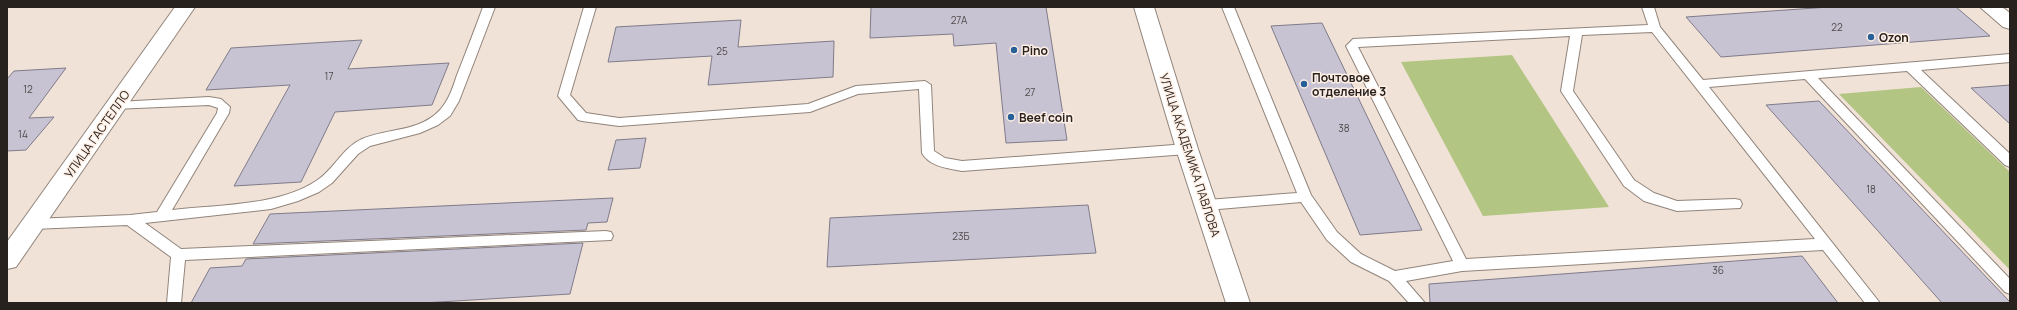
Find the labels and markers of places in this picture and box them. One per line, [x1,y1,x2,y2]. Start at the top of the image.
place label: Ozon [1879,29,1909,46]
marker: Ozon [1866,32,1876,42]
place label: Pino [1022,42,1048,59]
marker: Pino [1009,45,1019,55]
place label: Почтовое отделение 3 [1312,69,1386,100]
marker: Почтовое отделение 3 [1299,79,1309,89]
place label: Beef coin [1019,109,1073,126]
marker: Beef coin [1006,112,1016,122]

